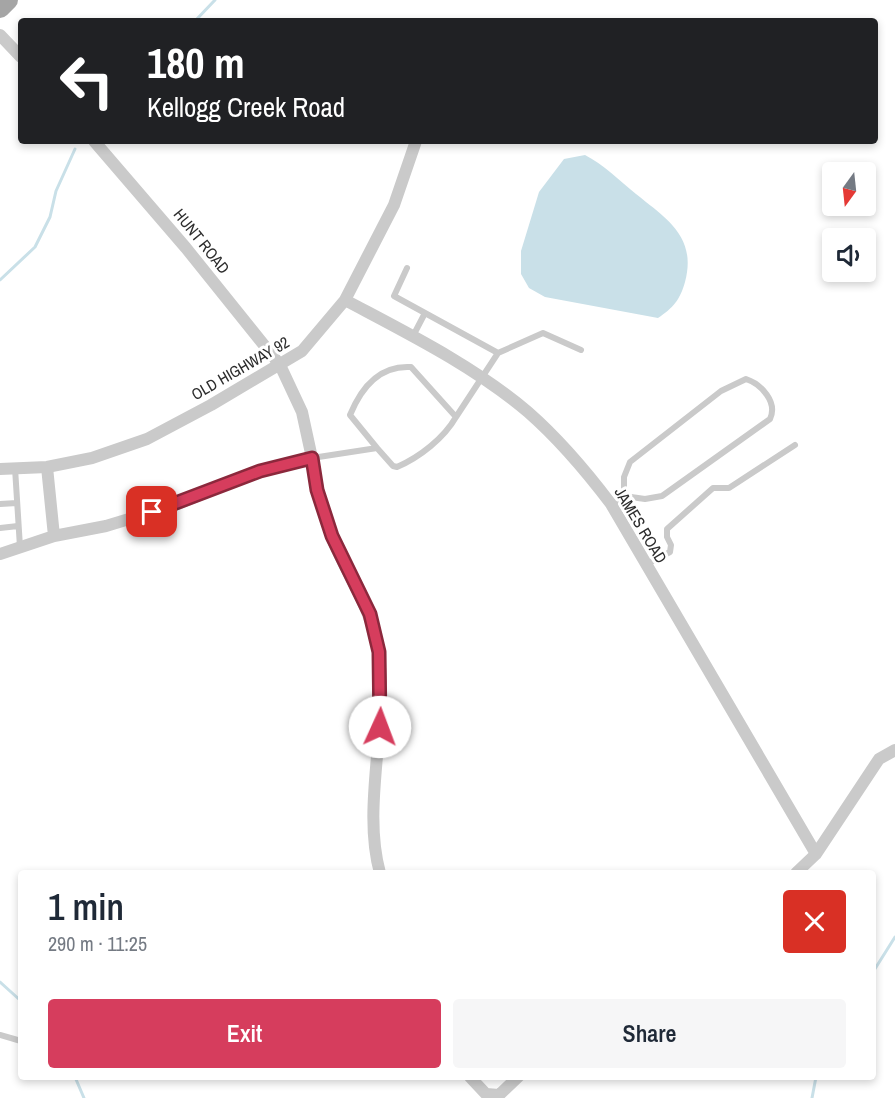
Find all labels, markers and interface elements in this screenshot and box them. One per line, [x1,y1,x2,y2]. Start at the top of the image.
text: 180 m [147,35,245,91]
icon: left [48,42,126,120]
text: Kellogg Creek Road [147,89,345,125]
north arrow [822,162,876,216]
map controls [822,162,876,282]
street label: HUNT ROAD [169,204,235,278]
button: sound [822,228,876,282]
street label: OLD HIGHWAY 92 [187,331,293,405]
street label: JAMES ROAD [610,483,672,567]
pin [126,486,177,537]
icon: arrive [135,495,168,528]
position arrow [348,695,412,759]
text: 1 min [48,883,124,931]
button: close [783,890,846,953]
text: 290 m · 11:25 [48,930,147,957]
button: Exit [48,999,441,1068]
button: Share [453,999,846,1068]

